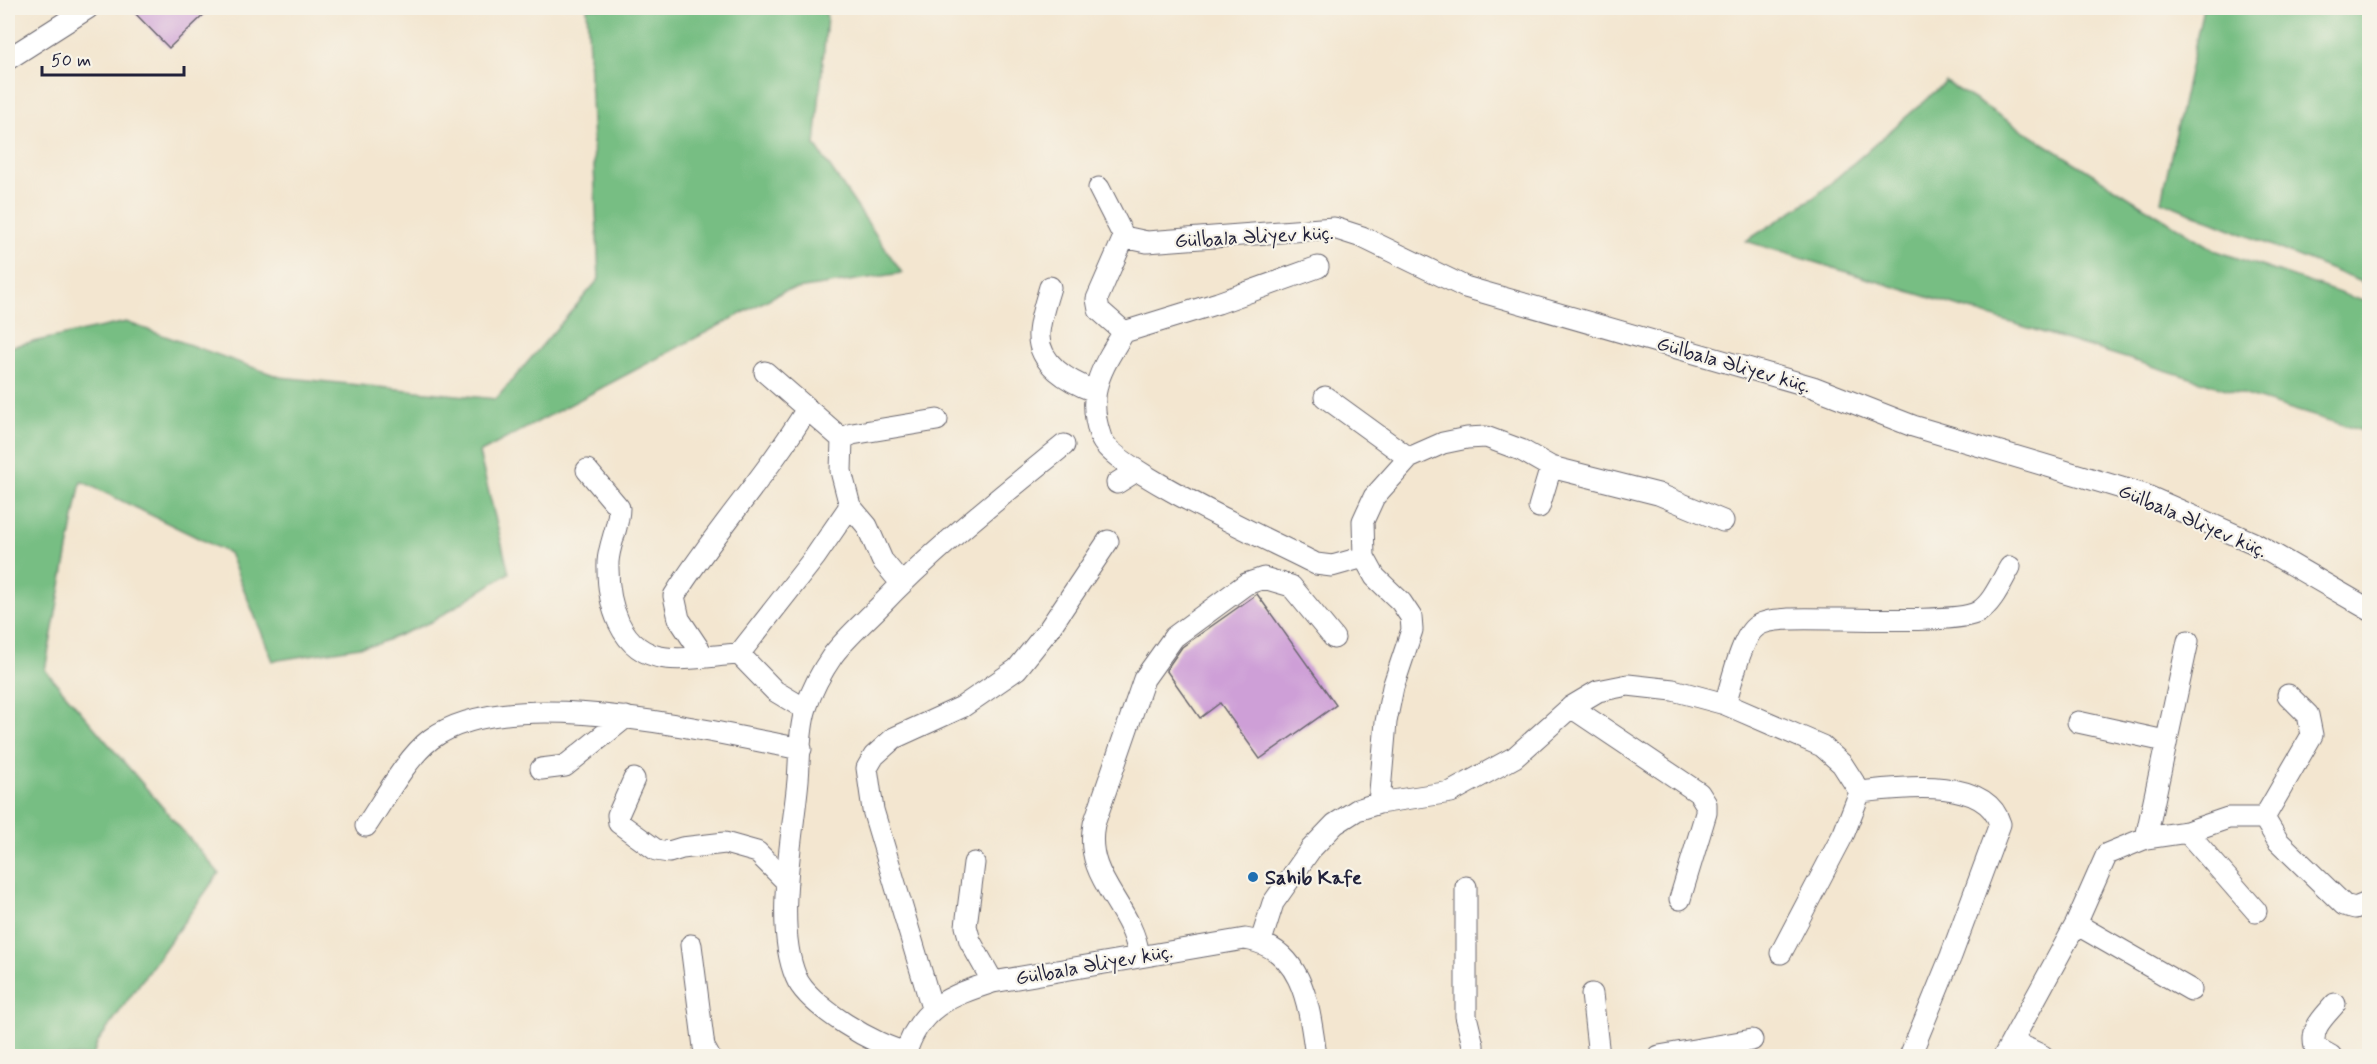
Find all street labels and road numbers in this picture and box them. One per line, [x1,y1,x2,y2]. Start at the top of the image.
street label: Gülbala Əliyev küç. [1174,220,1334,255]
street label: Gülbala Əliyev küç. [1653,331,1814,400]
street label: Gülbala Əliyev küç. [2114,478,2271,565]
street label: Gülbala Əliyev küç. [1014,938,1175,993]

